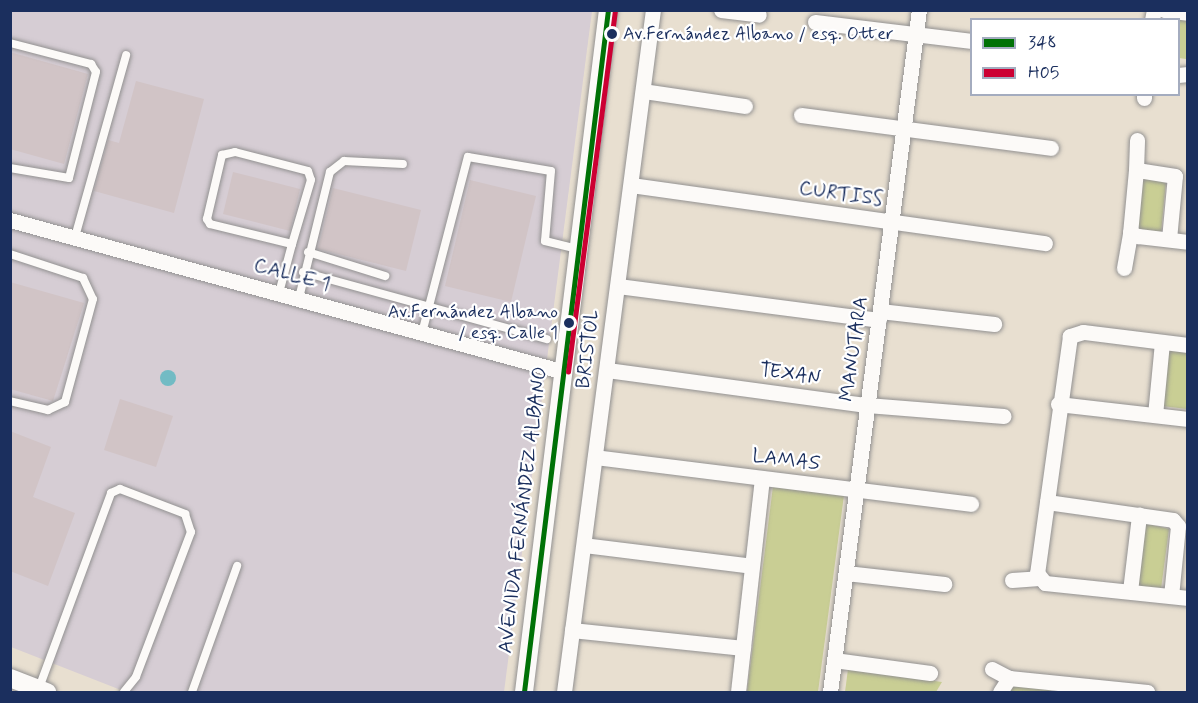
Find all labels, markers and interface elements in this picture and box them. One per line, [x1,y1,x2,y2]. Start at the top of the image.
legend [970,18,1180,96]
place label: Av.Fernández Albano / esq. Otter [623,23,891,45]
marker: Av.Fernández Albano / esq. Otter [606,28,618,40]
text: 348 [1028,31,1057,55]
text: H05 [1028,61,1059,85]
street label: CURTISS [797,176,885,212]
street label: CALLE 1 [251,253,333,297]
street label: MANUTARA [835,295,873,403]
place label: Av.Fernández Albano / esq. Calle 1 [390,302,558,344]
street label: BRISTOL [571,308,605,390]
marker: Av.Fernández Albano / esq. Calle 1 [563,317,575,329]
street label: TEXAN [758,358,822,390]
street label: AVENIDA FERNÁNDEZ ALBANO [494,367,552,653]
street label: LAMAS [751,444,821,476]

